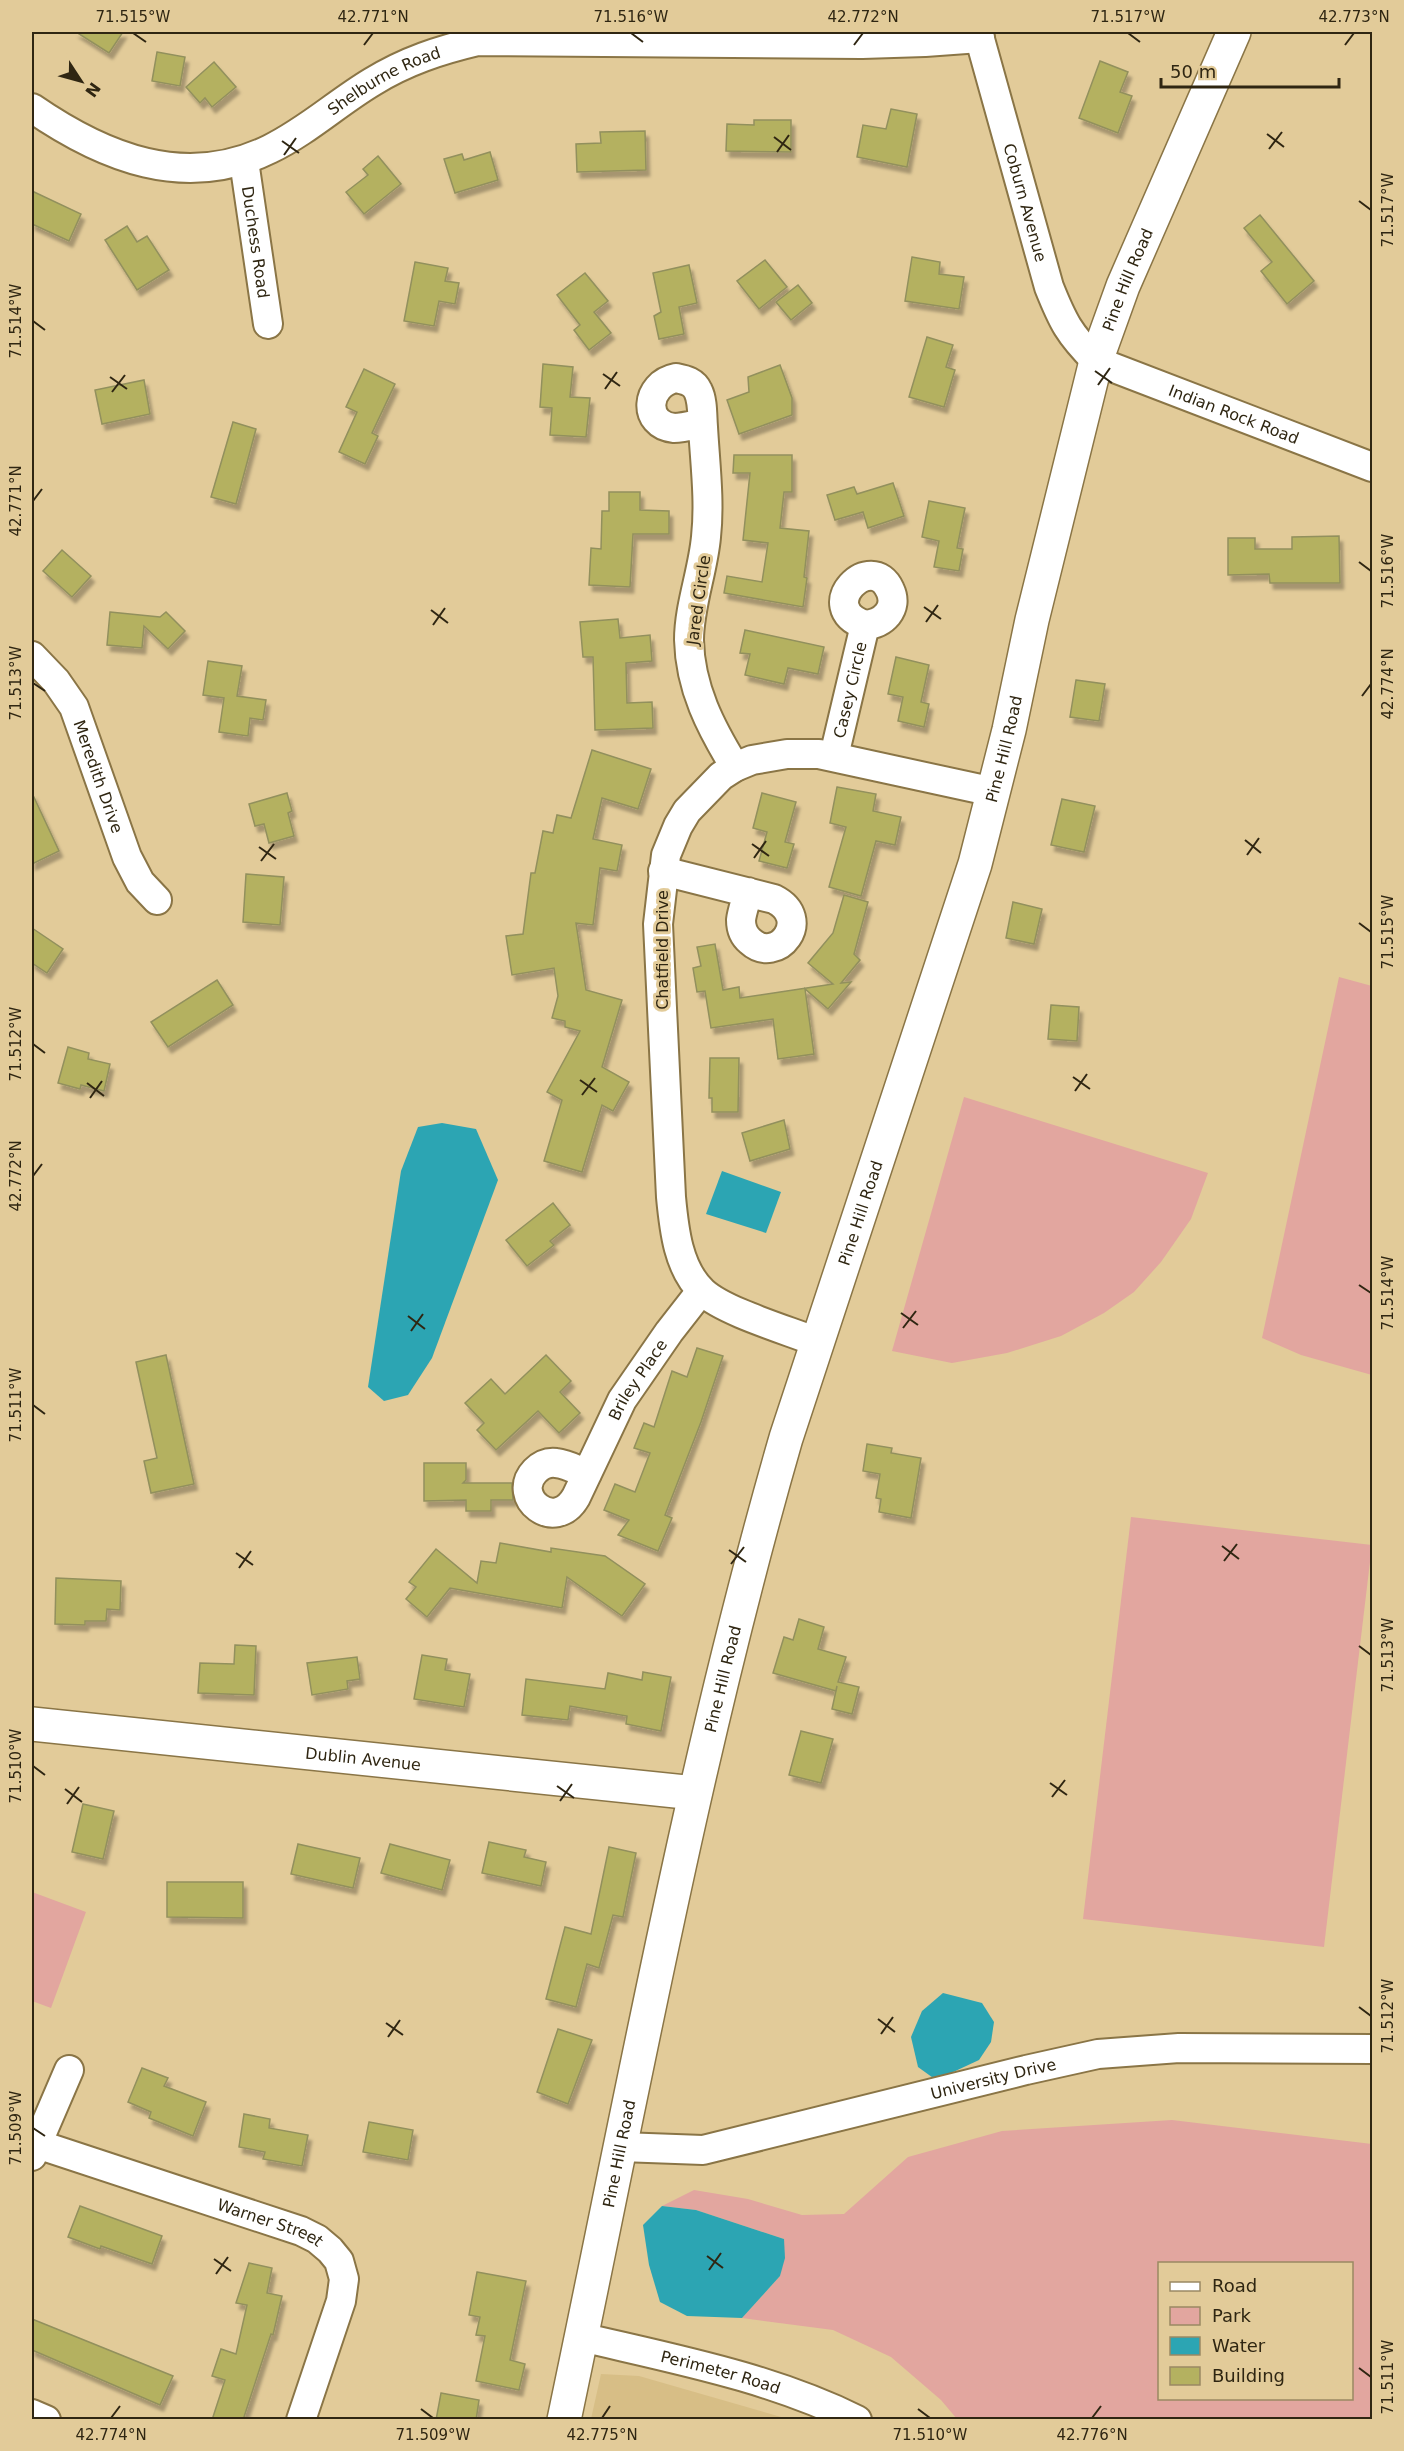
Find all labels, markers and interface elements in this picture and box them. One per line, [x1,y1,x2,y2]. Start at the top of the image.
text: 71.515°W [96,8,171,26]
text: 42.771°N [337,8,409,26]
text: 71.516°W [594,8,669,26]
text: 42.772°N [827,8,899,26]
text: 71.517°W [1091,8,1166,26]
text: 42.773°N [1318,8,1390,26]
street label: Shelburne Road [324,43,443,119]
north arrow [51,51,111,111]
scale bar [1161,51,1340,89]
text: 50 m [1170,61,1216,82]
text: N [81,79,104,101]
street label: Coburn Avenue [999,141,1051,264]
text: 71.517°W [1379,172,1397,247]
street label: Duchess Road [238,185,273,300]
street label: Pine Hill Road [1099,225,1157,334]
text: 71.514°W [7,283,25,358]
street label: Indian Rock Road [1166,381,1302,448]
text: 42.771°N [7,465,25,537]
text: 71.516°W [1379,533,1397,608]
street label: Jared Circle [683,554,714,647]
street label: Casey Circle [830,640,871,740]
text: 71.513°W [7,645,25,720]
text: 42.774°N [1379,648,1397,720]
street label: Pine Hill Road [982,694,1026,805]
street label: Meredith Drive [69,718,127,836]
street label: Chatfield Drive [653,890,672,1010]
text: 71.515°W [1379,894,1397,969]
text: 71.512°W [7,1006,25,1081]
text: 42.772°N [7,1140,25,1212]
street label: Pine Hill Road [834,1158,887,1268]
text: 71.514°W [1379,1255,1397,1330]
street label: Briley Place [605,1336,671,1424]
text: 71.511°W [7,1367,25,1442]
text: 71.513°W [1379,1617,1397,1692]
street label: Pine Hill Road [701,1623,745,1734]
text: 71.510°W [7,1728,25,1803]
street label: Dublin Avenue [304,1744,422,1774]
text: 71.512°W [1379,1978,1397,2053]
street label: University Drive [929,2055,1058,2103]
text: 71.509°W [7,2090,25,2165]
street label: Pine Hill Road [599,2098,640,2209]
street label: Warner Street [215,2195,327,2250]
legend [1158,2262,1353,2400]
text: Road [1212,2275,1257,2296]
text: Park [1212,2305,1251,2326]
text: Water [1212,2335,1266,2356]
text: 71.511°W [1379,2339,1397,2414]
street label: Perimeter Road [659,2347,783,2398]
text: Building [1212,2365,1285,2386]
text: 42.774°N [75,2426,147,2444]
text: 71.509°W [396,2426,471,2444]
text: 42.775°N [566,2426,638,2444]
text: 71.510°W [893,2426,968,2444]
text: 42.776°N [1056,2426,1128,2444]

